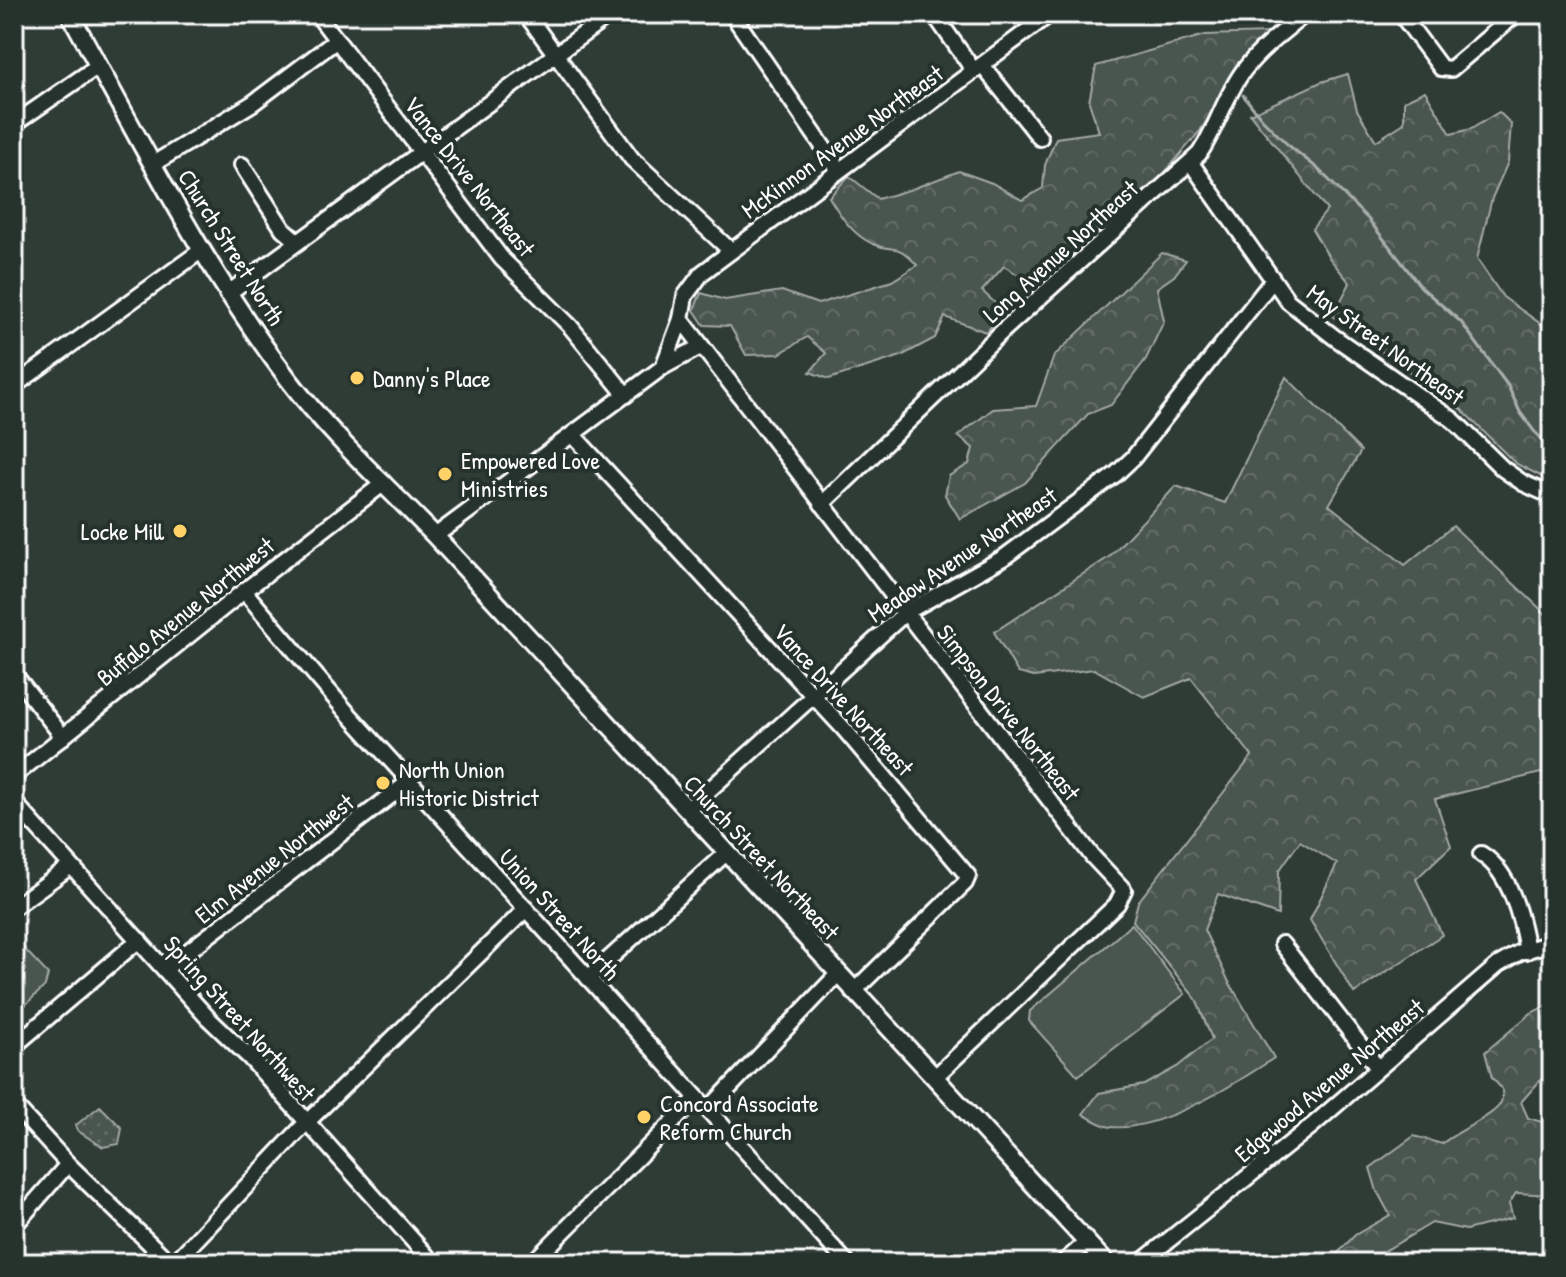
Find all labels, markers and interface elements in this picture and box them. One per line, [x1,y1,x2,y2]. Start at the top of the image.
street label: McKinnon Avenue Northeast [735,56,950,225]
street label: Vance Drive Northeast [397,89,543,263]
street label: Church Street North [171,163,293,331]
street label: Long Avenue Northeast [976,172,1145,329]
street label: May Street Northeast [1301,276,1472,412]
place label: Danny's Place [373,362,491,394]
marker: Danny's Place [348,369,366,387]
place label: Empowered Love Ministries [461,444,600,504]
marker: Empowered Love Ministries [436,465,454,483]
street label: Meadow Avenue Northeast [861,478,1063,629]
place label: Locke Mill [81,515,165,547]
marker: Locke Mill [171,522,189,540]
street label: Buffalo Avenue Northwest [89,529,281,693]
street label: Vance Drive Northeast [767,616,922,783]
street label: Simpson Drive Northeast [930,617,1088,807]
place label: North Union Historic District [399,753,539,813]
street label: Church Street Northeast [677,768,847,947]
marker: North Union Historic District [374,774,392,792]
street label: Elm Avenue Northwest [188,785,361,930]
street label: Union Street North [492,841,628,987]
street label: Spring Street Northwest [157,928,323,1108]
street label: Edgewood Avenue Northeast [1227,991,1431,1169]
place label: Concord Associate Reform Church [660,1087,819,1147]
marker: Concord Associate Reform Church [635,1108,653,1126]

